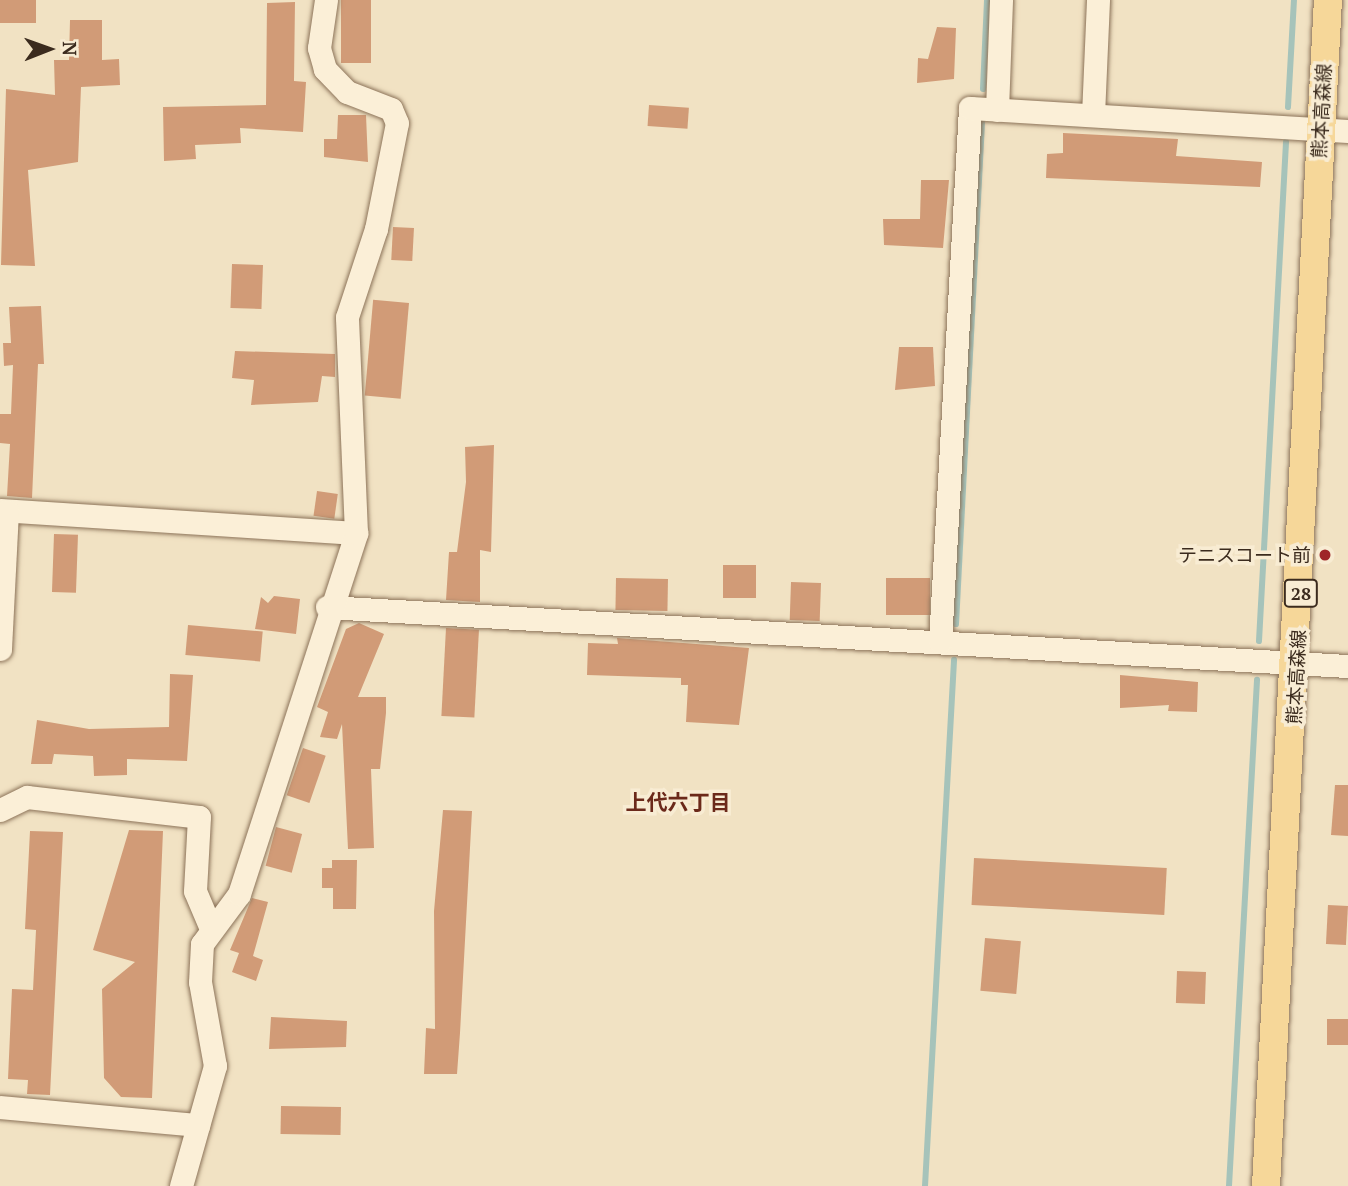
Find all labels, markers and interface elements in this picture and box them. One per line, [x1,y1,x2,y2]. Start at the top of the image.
north arrow [14,14,84,84]
text: N [58,41,83,56]
street label: 熊本高森線 [1307,63,1335,159]
place label: テニスコート前 [1178,544,1311,566]
marker: テニスコート前 [1317,547,1333,563]
road number: 28 [1284,578,1318,608]
street label: 熊本高森線 [1282,629,1310,725]
district label: 上代六丁目 [626,789,730,815]

